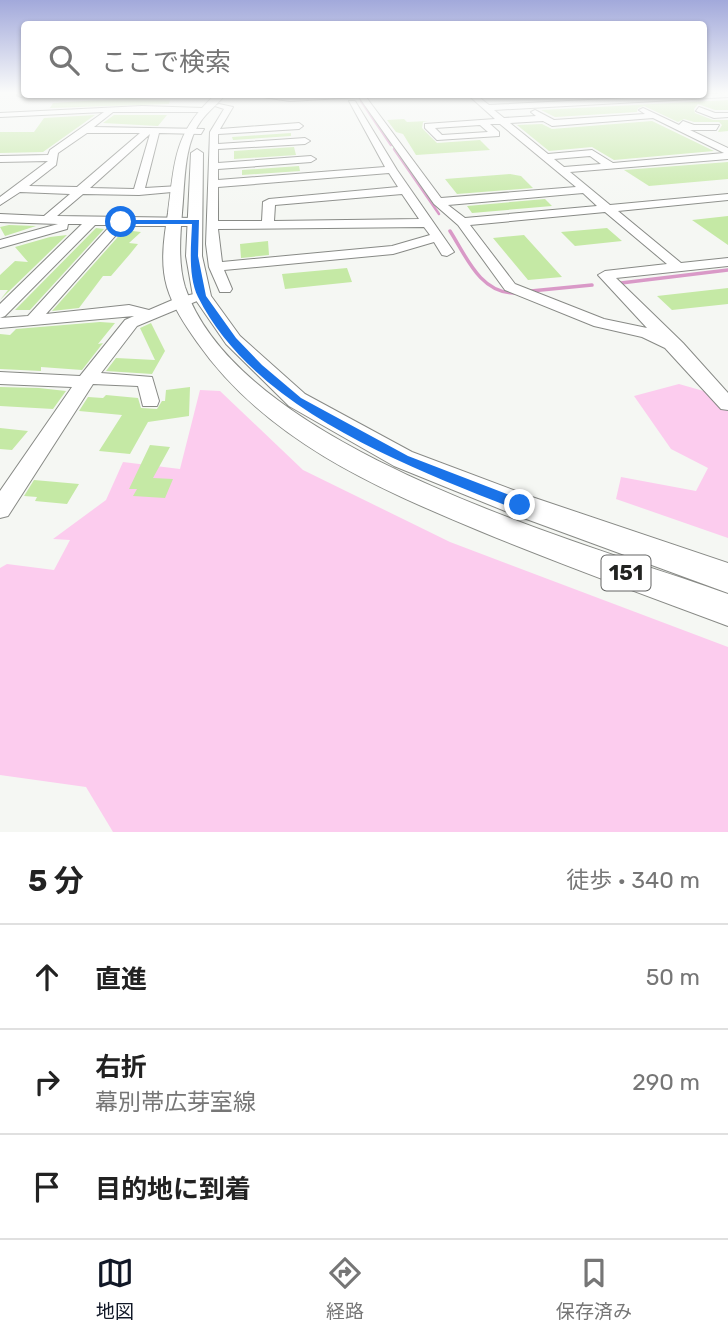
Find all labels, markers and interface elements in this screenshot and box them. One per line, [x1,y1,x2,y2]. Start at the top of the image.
search box [21,21,707,98]
icon: search [45,41,83,79]
text: ここで検索 [101,47,231,78]
route start [105,206,136,237]
route end [504,489,535,520]
road number: 151 [602,556,650,590]
text: 5 分 [28,863,84,899]
text: 徒歩 · 340 m [566,866,700,894]
icon: ahead [28,958,66,996]
text: 50 m [646,963,700,991]
text: 直進 [95,964,147,995]
text: 右折 [95,1052,147,1083]
icon: right [28,1063,66,1101]
text: 290 m [632,1068,700,1096]
text: 幕別帯広芽室線 [95,1088,256,1116]
icon: arrive [28,1168,66,1206]
text: 目的地に到着 [95,1174,251,1205]
tab: 地図 [96,1254,134,1323]
tab: 経路 [326,1254,364,1323]
tab: 保存済み [556,1254,632,1323]

